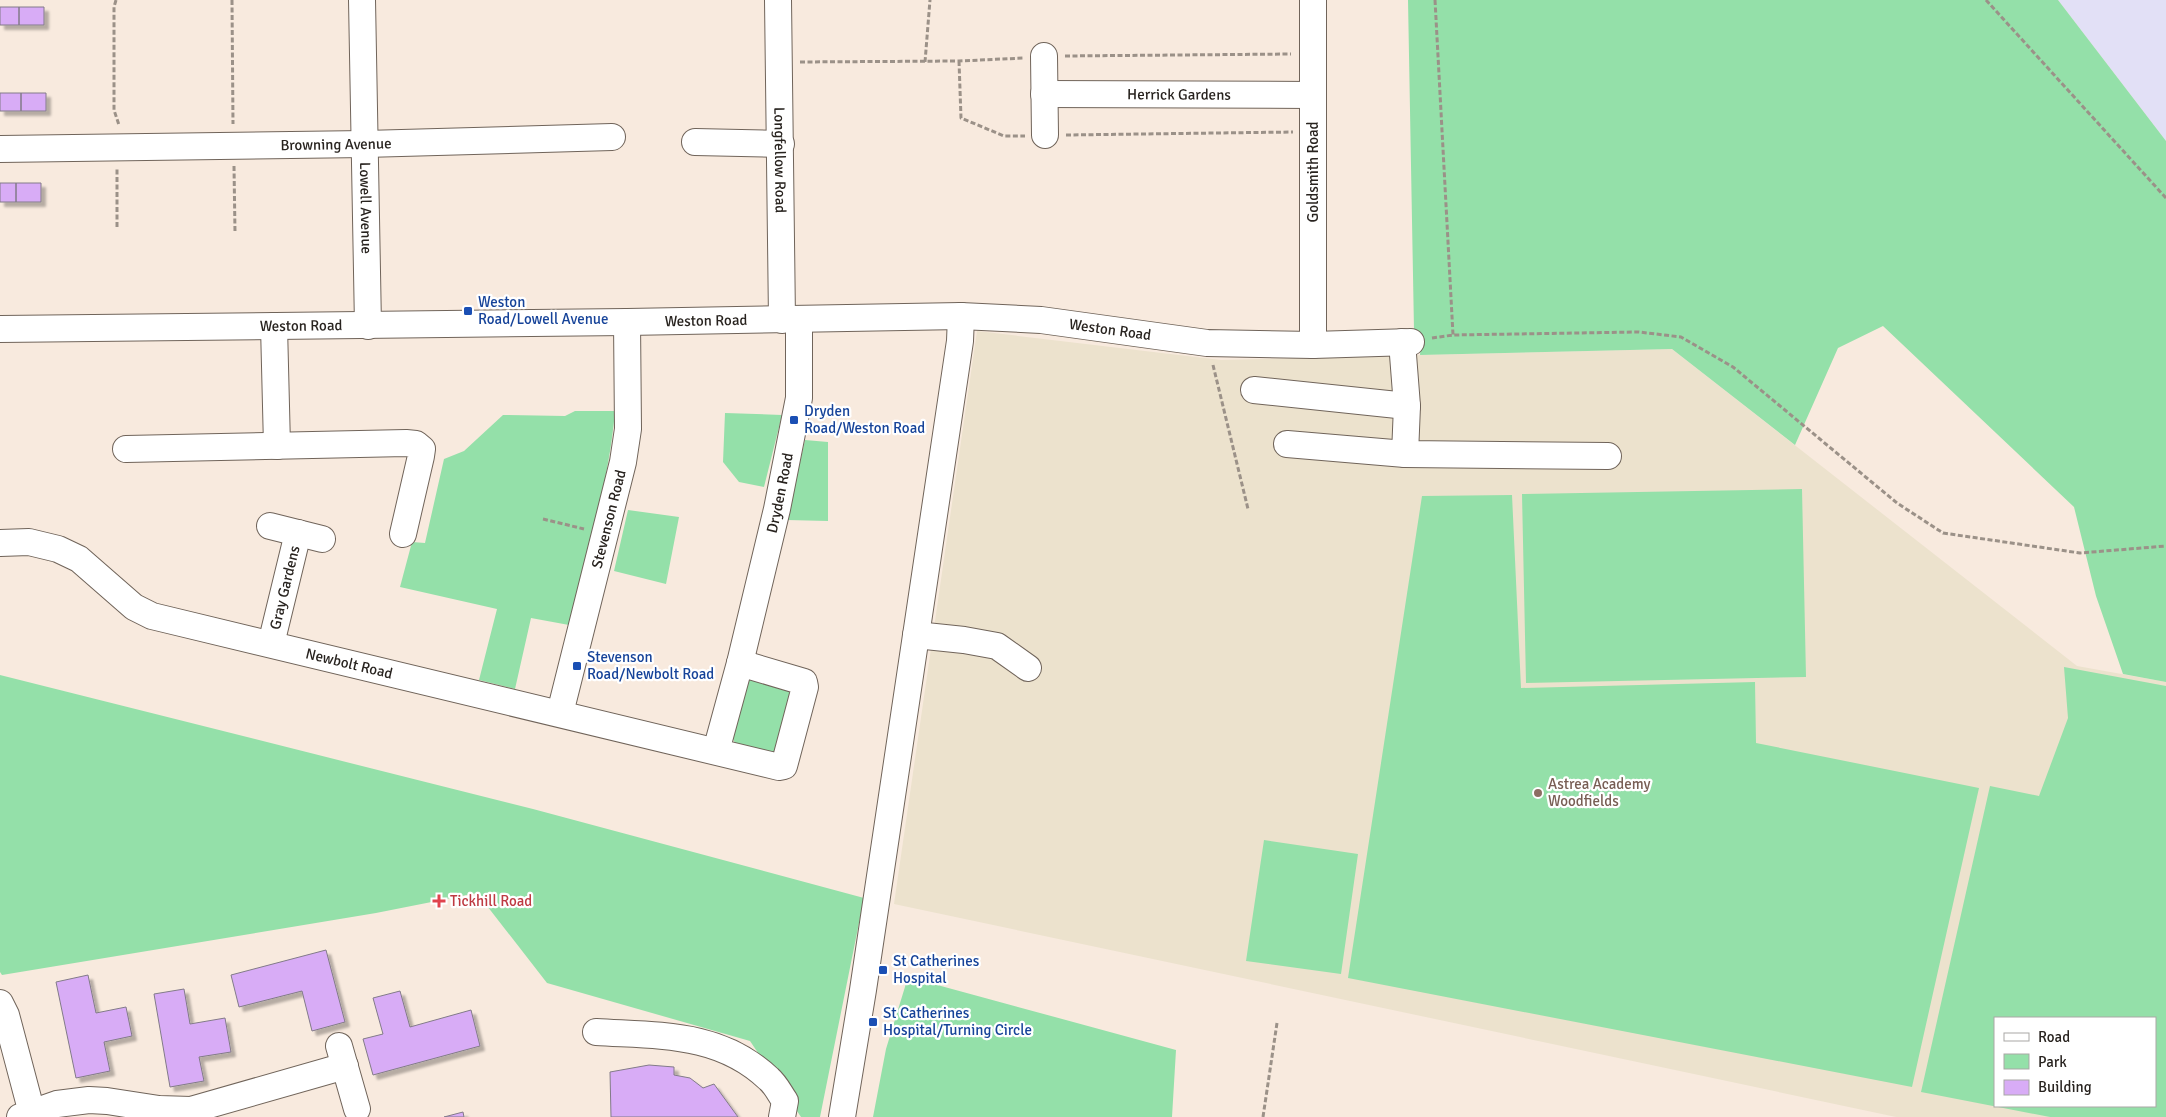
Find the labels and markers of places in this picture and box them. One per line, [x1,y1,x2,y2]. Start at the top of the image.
place label: Weston Road/Lowell Avenue [478,293,609,328]
marker: Weston Road/Lowell Avenue [462,305,474,317]
place label: Dryden Road/Weston Road [804,402,925,437]
marker: Dryden Road/Weston Road [788,414,800,426]
place label: Stevenson Road/Newbolt Road [587,648,714,683]
marker: Stevenson Road/Newbolt Road [571,660,583,672]
place label: Astrea Academy Woodfields [1548,775,1650,810]
marker: Astrea Academy Woodfields [1532,787,1544,799]
place label: Tickhill Road [450,892,532,910]
marker: Tickhill Road [432,894,446,908]
place label: St Catherines Hospital [893,952,980,987]
marker: St Catherines Hospital [877,964,889,976]
place label: St Catherines Hospital/Turning Circle [883,1004,1032,1039]
marker: St Catherines Hospital/Turning Circle [867,1016,879,1028]

